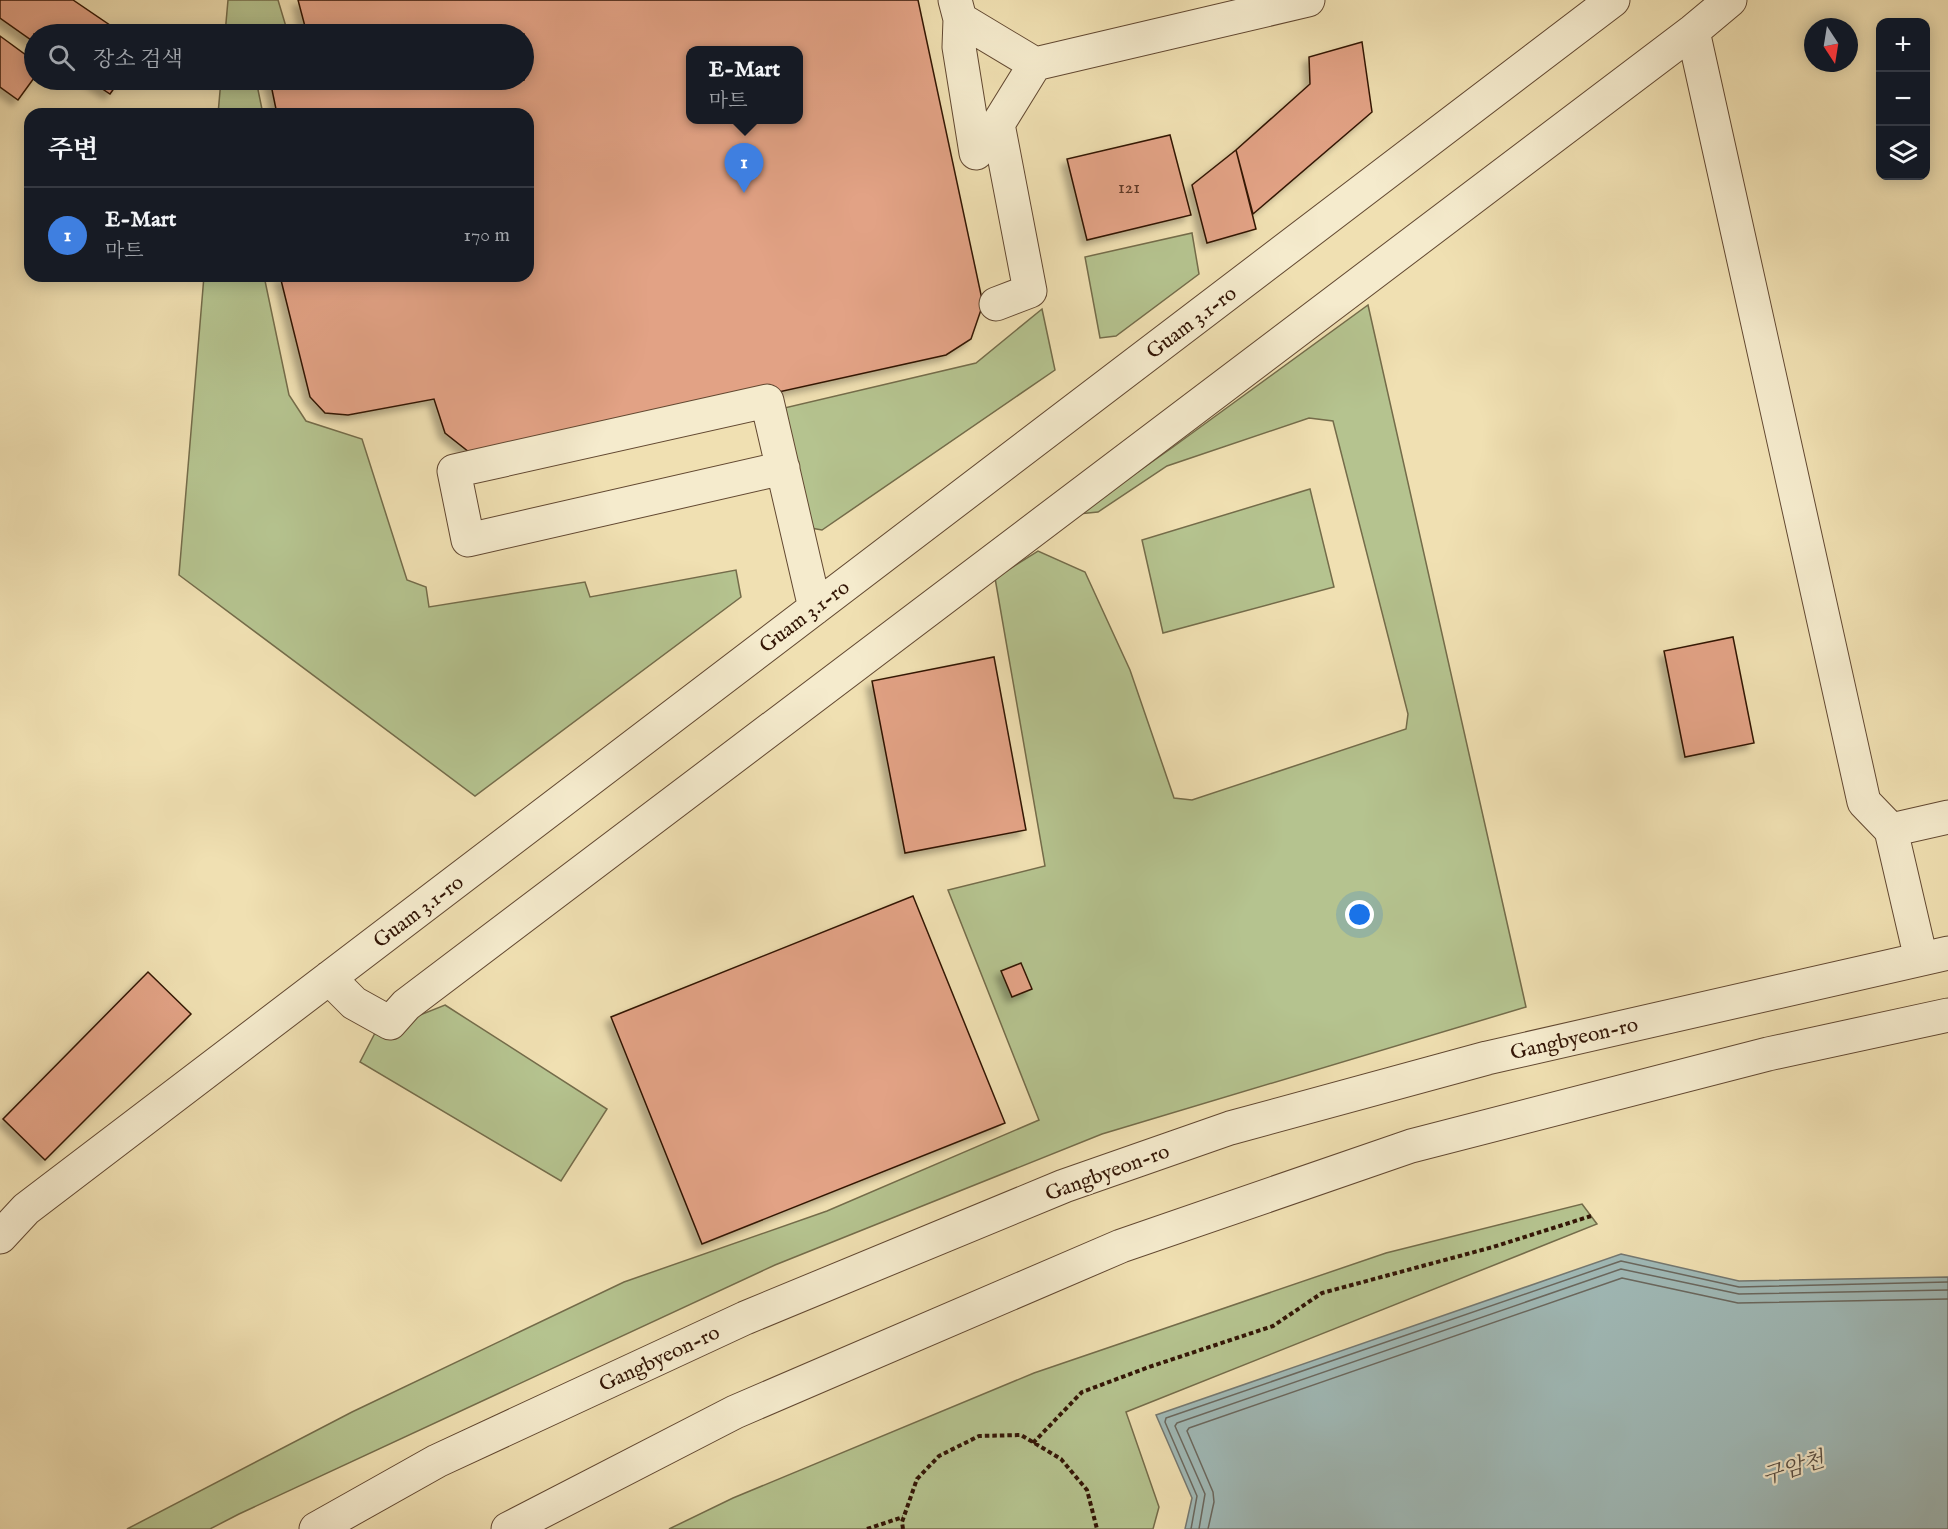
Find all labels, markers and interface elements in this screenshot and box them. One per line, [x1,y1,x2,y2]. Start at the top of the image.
north arrow [1804,18,1858,72]
map controls [1876,18,1930,180]
button: + [1876,18,1930,72]
search box [24,24,534,90]
icon: search [45,41,78,74]
text: 장소 검색 [93,46,183,74]
popup [686,46,803,124]
text: E-Mart [709,56,780,84]
button: − [1876,72,1930,126]
text: 마트 [709,89,747,114]
button: layers [1876,126,1930,180]
text: 주변 [48,134,98,167]
pin: 1 [724,144,764,193]
house number: 121 [1118,177,1140,200]
text: E-Mart [105,206,176,234]
text: 1 [64,223,71,248]
text: 170 m [464,223,510,248]
text: 마트 [105,239,144,264]
street label: Guam 3.1-ro [1141,280,1243,366]
street label: Guam 3.1-ro [754,574,856,660]
street label: Guam 3.1-ro [368,869,470,955]
your location [1345,900,1374,929]
street label: Gangbyeon-ro [1508,1012,1641,1067]
street label: Gangbyeon-ro [1042,1138,1173,1208]
street label: Gangbyeon-ro [595,1320,724,1399]
water label: 구암천 [1759,1446,1830,1492]

